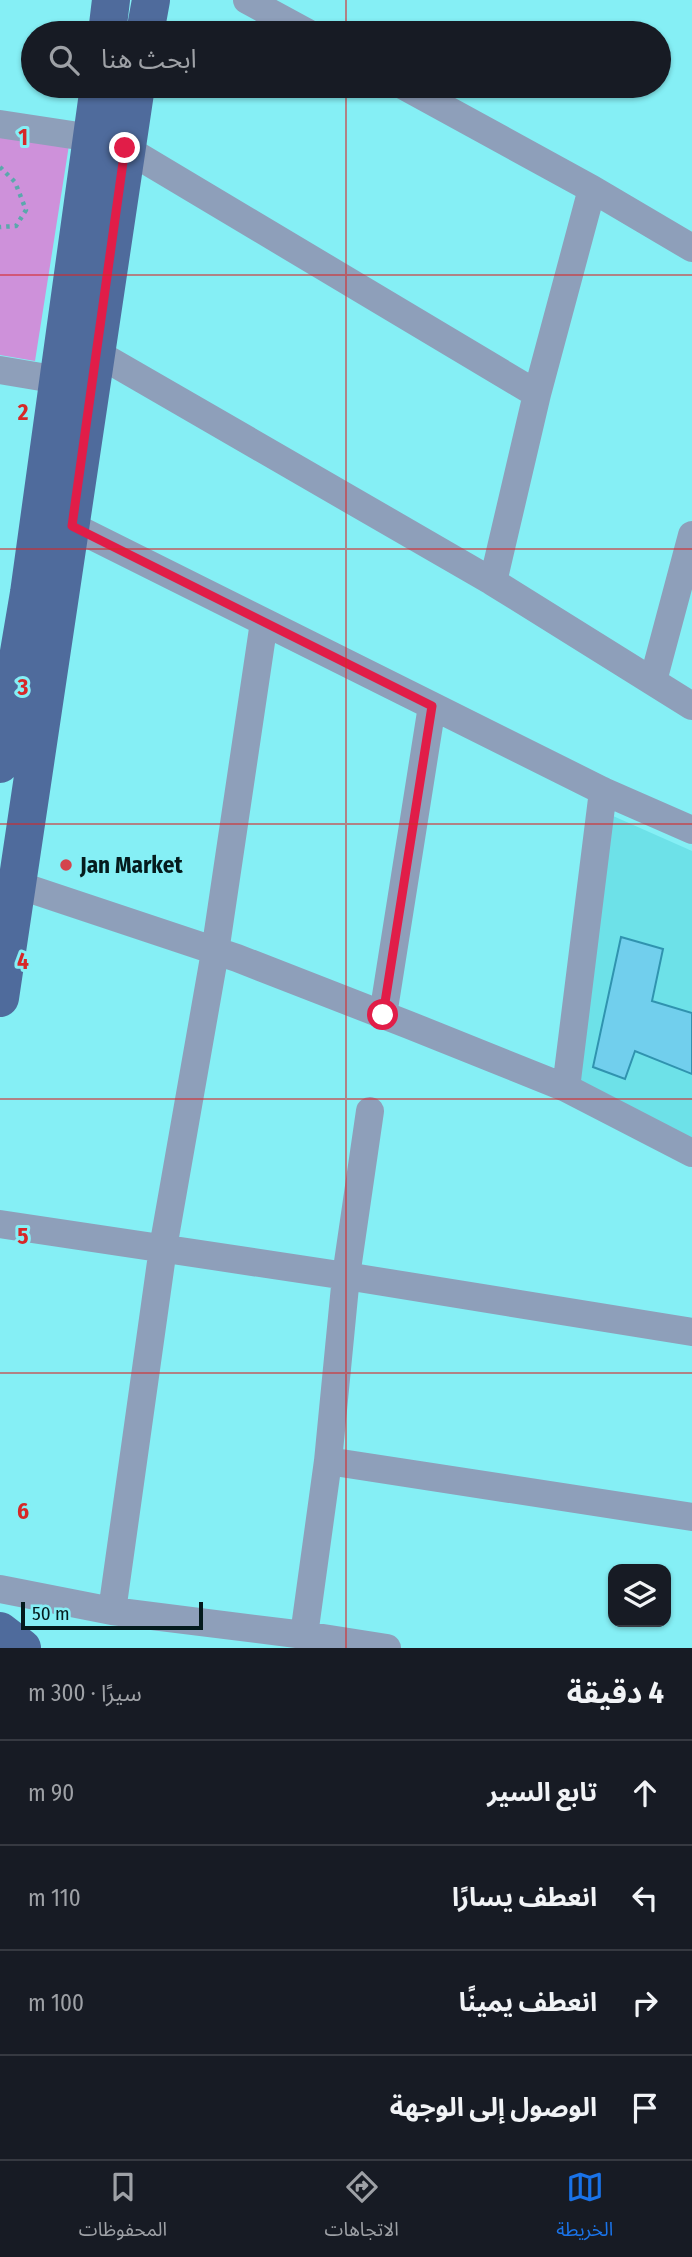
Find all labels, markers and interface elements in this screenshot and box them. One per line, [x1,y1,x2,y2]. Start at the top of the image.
search box [21,21,671,98]
icon: search [45,41,83,79]
text: ابحث هنا [101,44,197,75]
text: 1 [18,123,28,151]
route end [109,132,140,163]
text: 2 [17,398,29,426]
text: 3 [17,673,29,701]
place label: Jan Market [79,851,183,879]
marker: Jan Market [58,857,74,873]
text: 4 [17,947,29,975]
route start [367,999,398,1030]
text: 5 [17,1222,29,1250]
text: 6 [17,1497,29,1525]
map controls [608,1564,671,1627]
button: layers [608,1564,671,1627]
scale bar [21,1599,203,1631]
text: 50 m [32,1602,70,1625]
text: 4 دقيقة [567,1675,664,1711]
text: سيرًا · 300 m [28,1679,142,1707]
icon: ahead [626,1774,664,1812]
text: تابع السير [487,1777,597,1808]
text: 90 m [28,1779,74,1807]
icon: left [626,1879,664,1917]
text: انعطف يسارًا [452,1882,597,1913]
text: 110 m [28,1884,81,1912]
icon: right [626,1984,664,2022]
text: انعطف يمينًا [459,1987,597,2018]
text: 100 m [28,1989,84,2017]
icon: arrive [626,2089,664,2127]
text: الوصول إلى الوجهة [390,2092,597,2123]
tab: المحفوظات [79,2168,167,2250]
tab: الاتجاهات [325,2168,399,2250]
tab: الخريطة [556,2168,613,2250]

